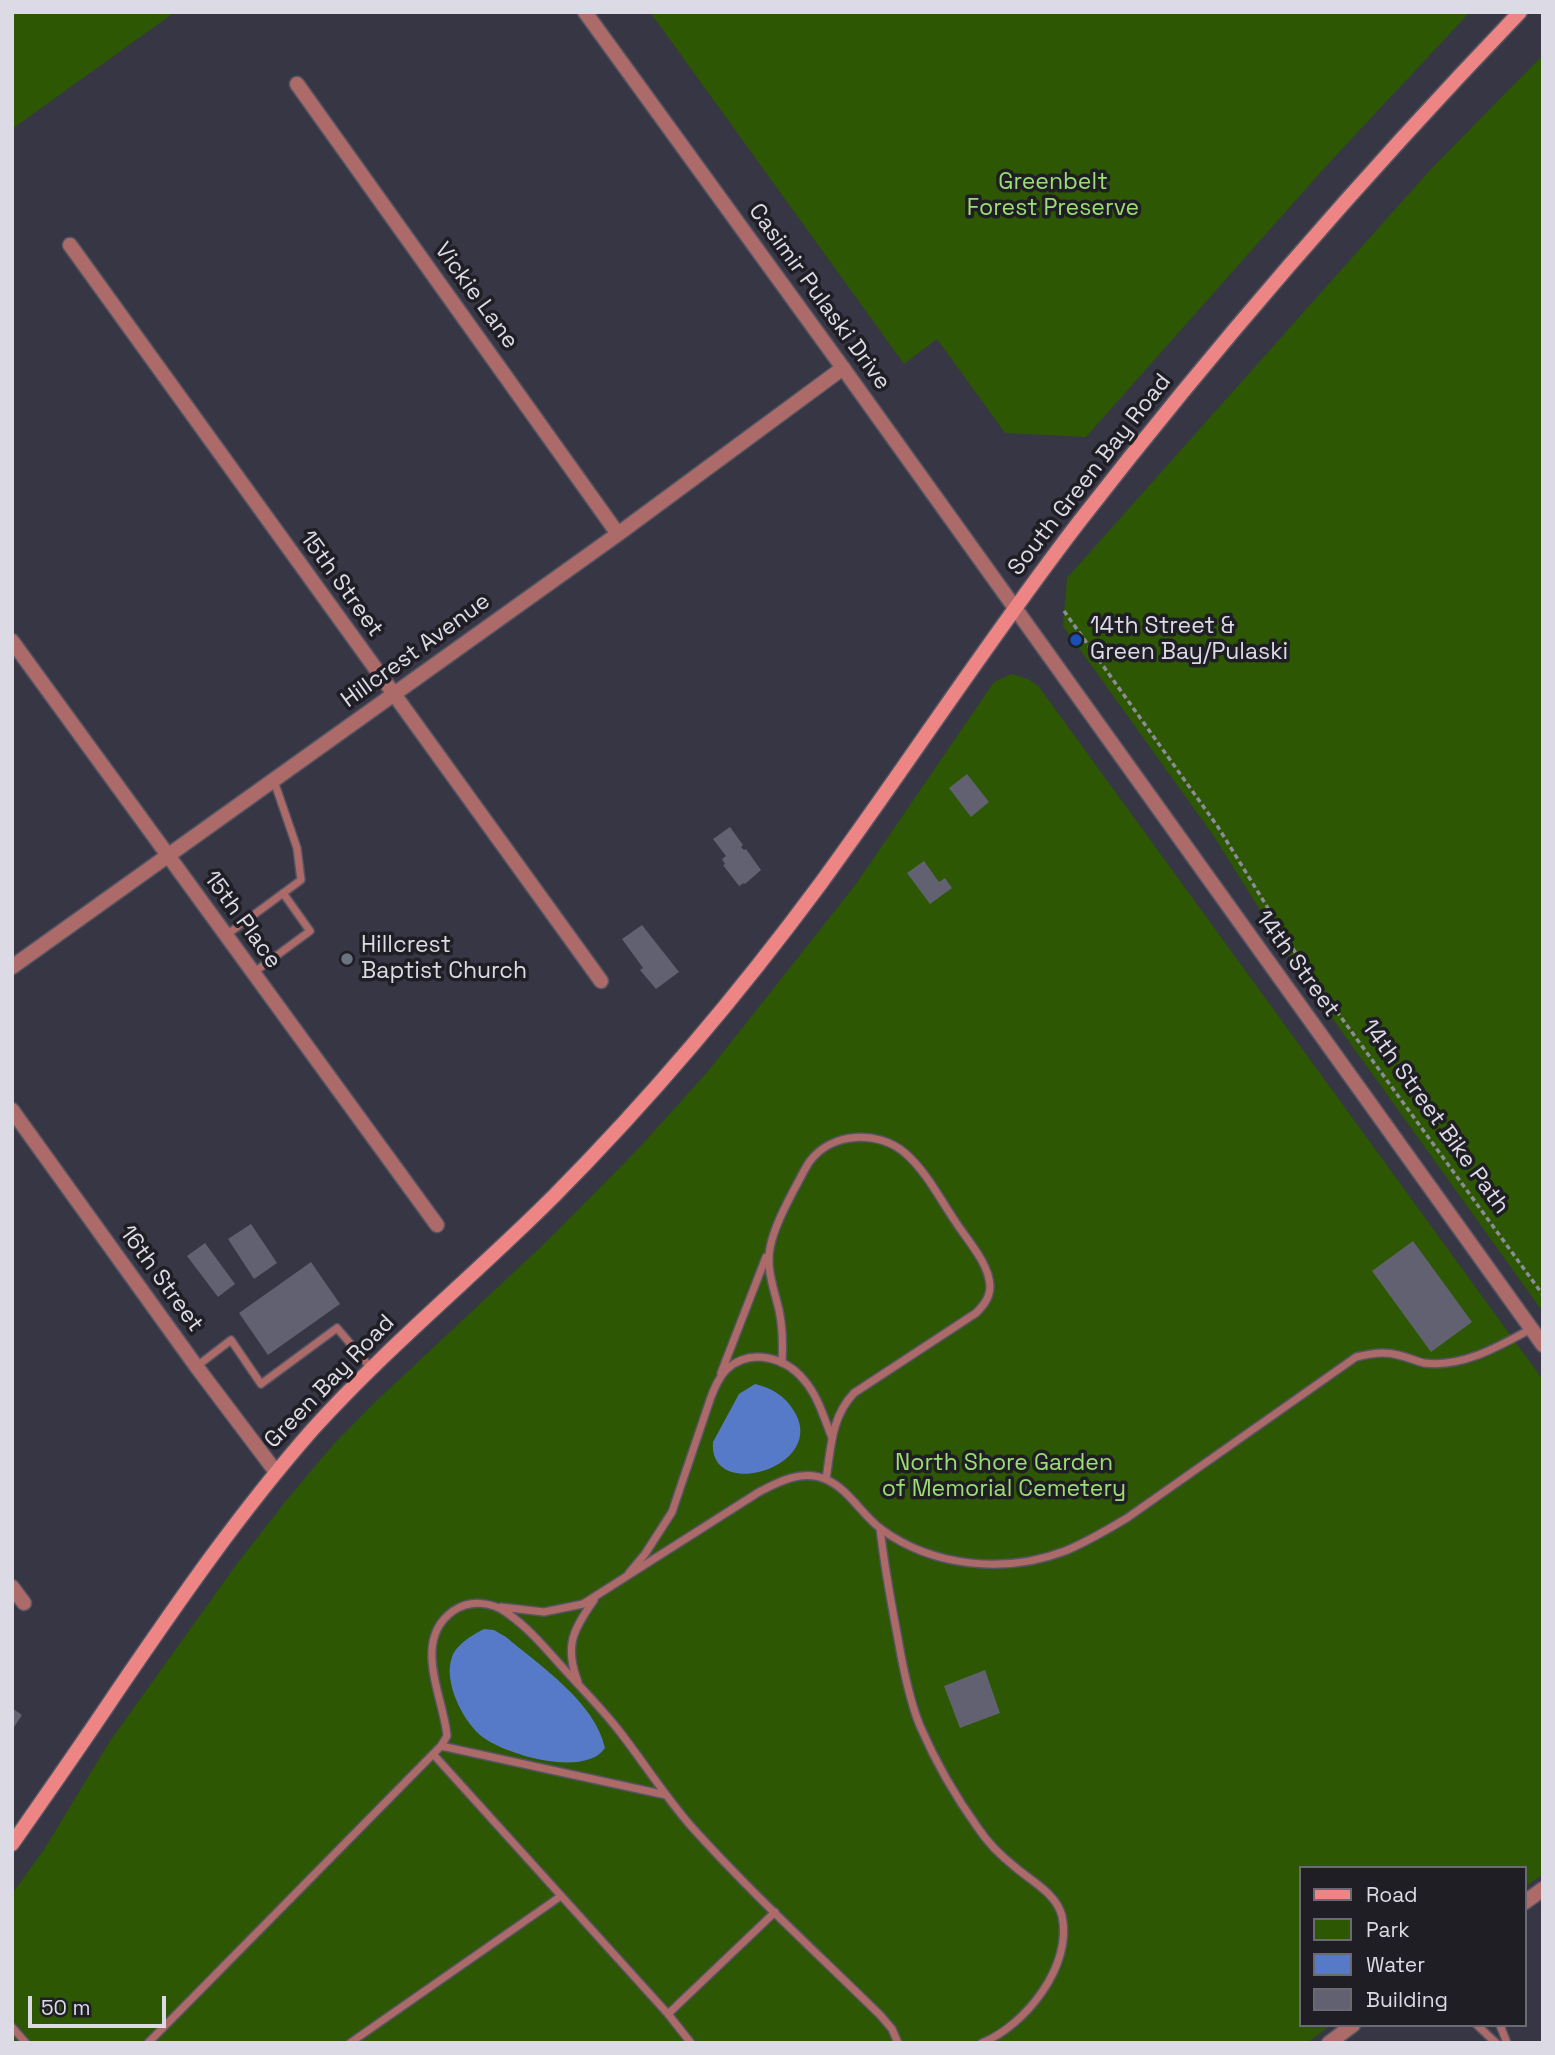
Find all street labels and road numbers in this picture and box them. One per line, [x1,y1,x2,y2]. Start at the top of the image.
street label: Casimir Pulaski Drive [742,198,896,396]
street label: Vickie Lane [428,237,524,355]
street label: South Green Bay Road [1003,369,1177,581]
street label: 15th Street [293,526,389,642]
street label: Hillcrest Avenue [336,588,496,714]
street label: 15th Place [197,866,287,974]
street label: 14th Street [1249,905,1345,1023]
street label: 14th Street Bike Path [1355,1014,1515,1220]
street label: 16th Street [113,1220,209,1338]
street label: Green Bay Road [259,1309,401,1455]

